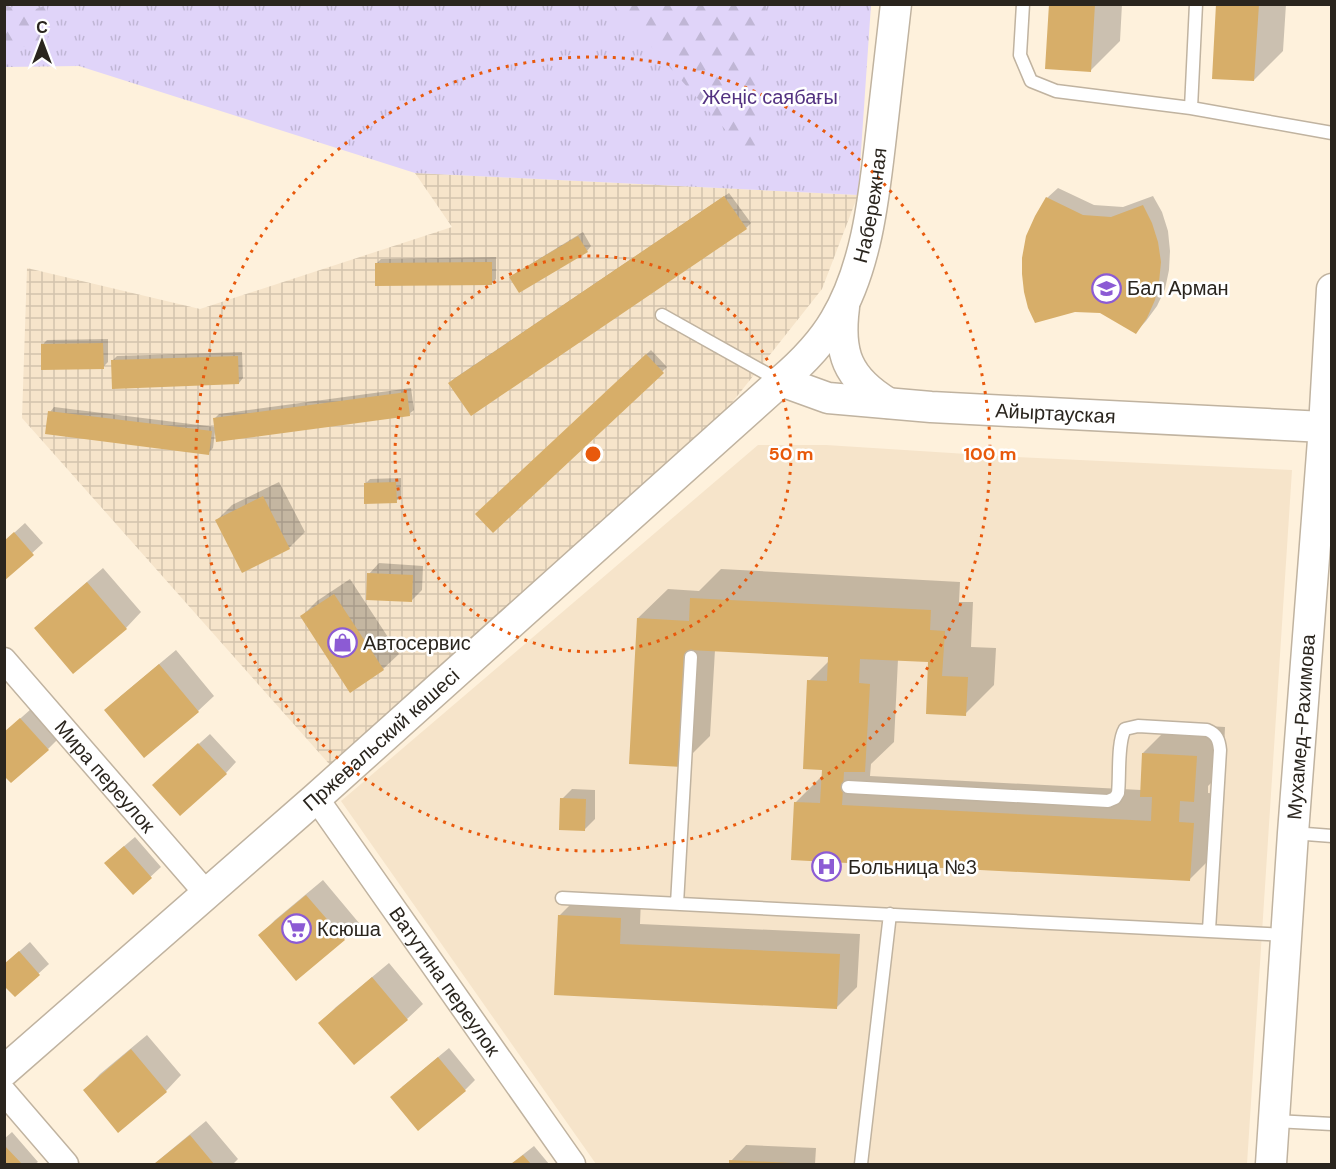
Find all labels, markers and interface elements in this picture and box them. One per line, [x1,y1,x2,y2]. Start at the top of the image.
north arrow [12,12,72,72]
text: С [36,17,48,38]
park label: Жеңіс саябағы [702,84,838,110]
street label: Набережная [847,146,893,266]
school or university icon: Бал Арман [1090,272,1122,304]
place label: Бал Арман [1127,275,1229,301]
street label: Айыртауская [995,397,1116,429]
text: 50 m [768,442,814,466]
text: 100 m [963,442,1017,466]
centre of rings [583,444,603,464]
shop icon: Автосервис [326,627,358,659]
place label: Автосервис [363,630,471,656]
street label: Мухамед-Рахимова [1281,632,1321,821]
street label: Пржевальский көшесі [297,663,465,817]
street label: Мира переулок [49,715,161,838]
hospital icon: Больница №3 [811,851,843,883]
place label: Больница №3 [848,854,977,880]
street label: Ватутина переулок [383,902,506,1061]
supermarket icon: Ксюша [280,913,312,945]
place label: Ксюша [317,916,382,942]

